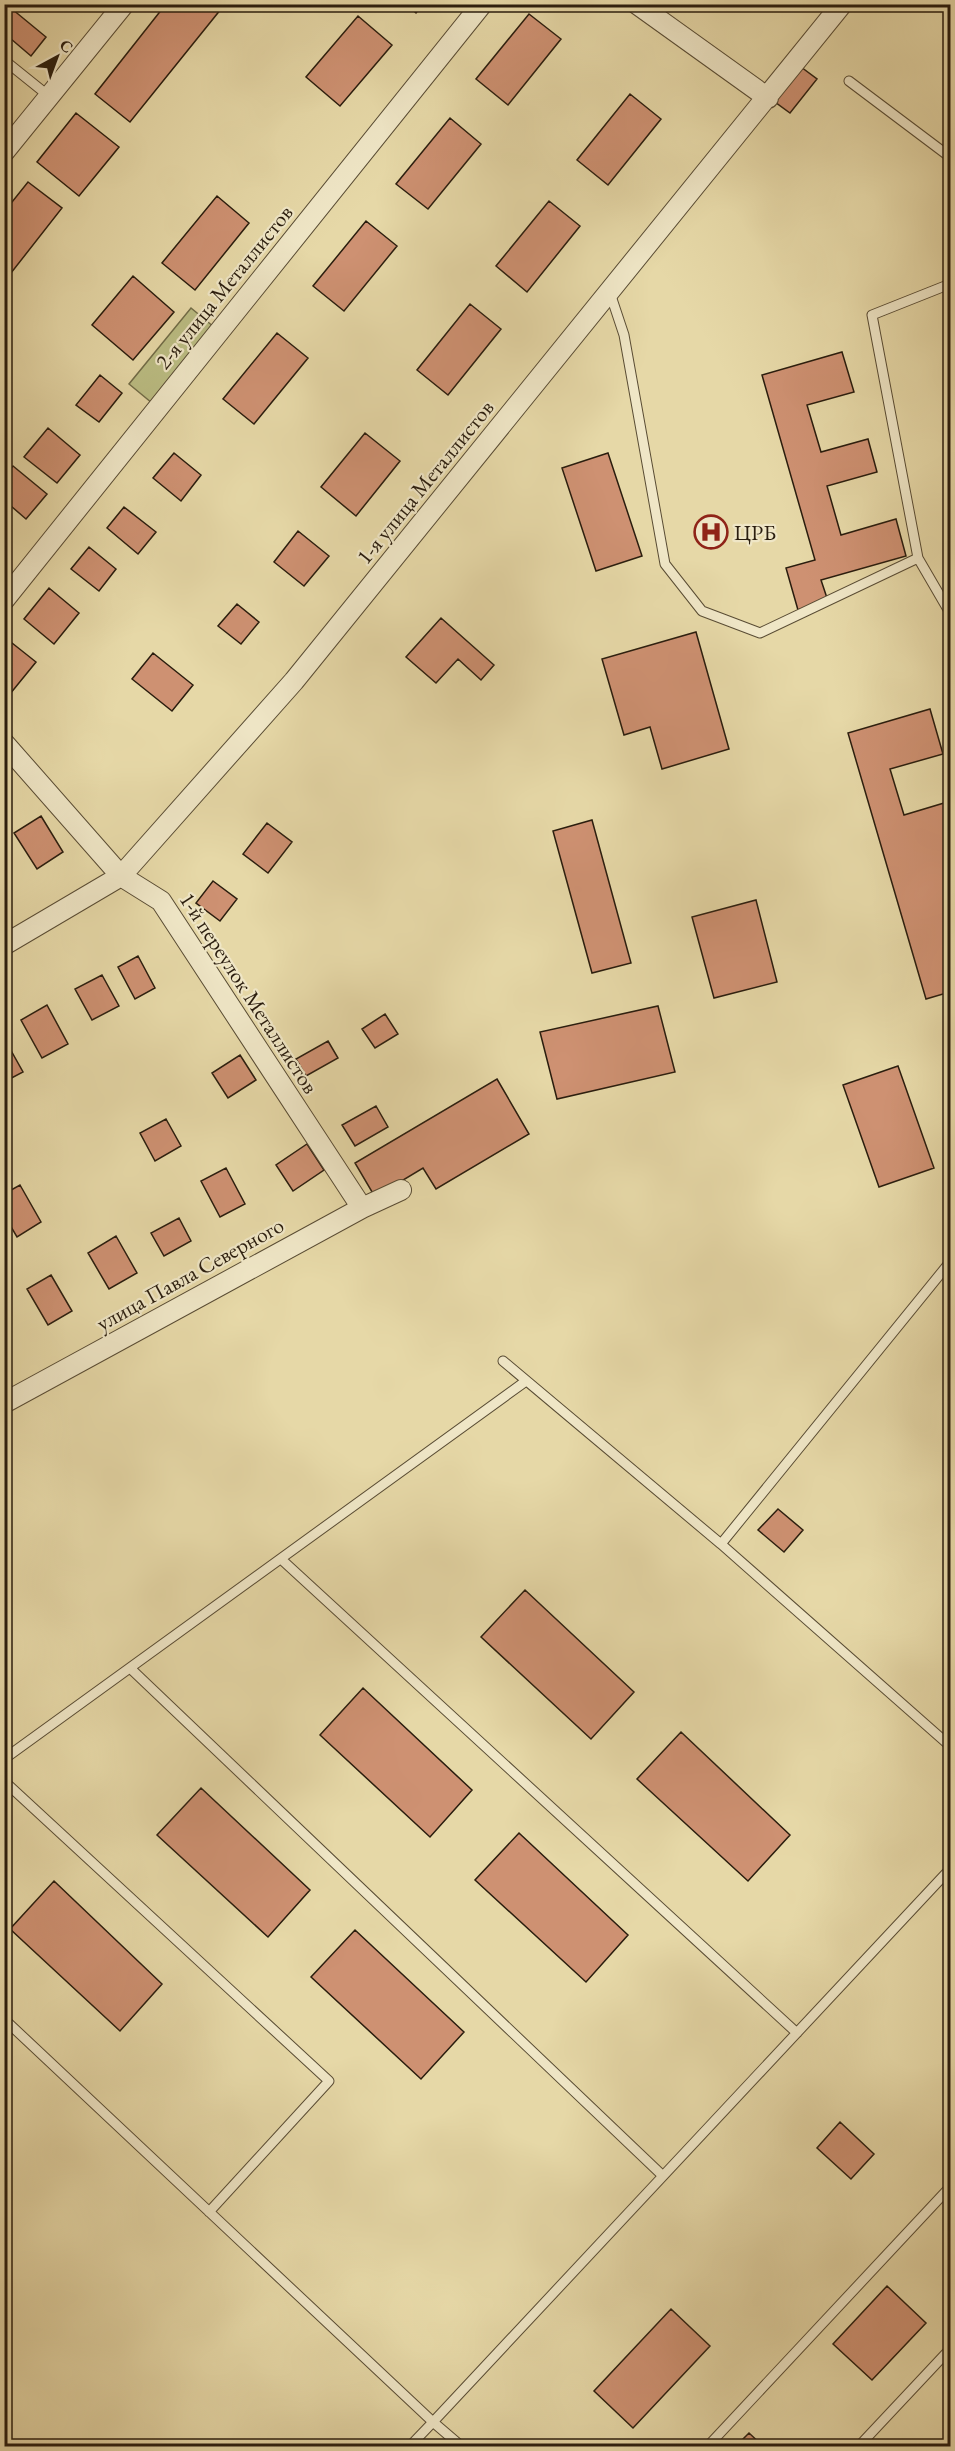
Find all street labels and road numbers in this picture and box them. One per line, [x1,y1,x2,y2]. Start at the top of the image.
street label: 2-я улица Металлистов [149,199,299,375]
street label: 1-я улица Металлистов [350,394,500,570]
street label: 1-й переулок Металлистов [173,887,325,1099]
street label: улица Павла Северного [91,1210,289,1338]

